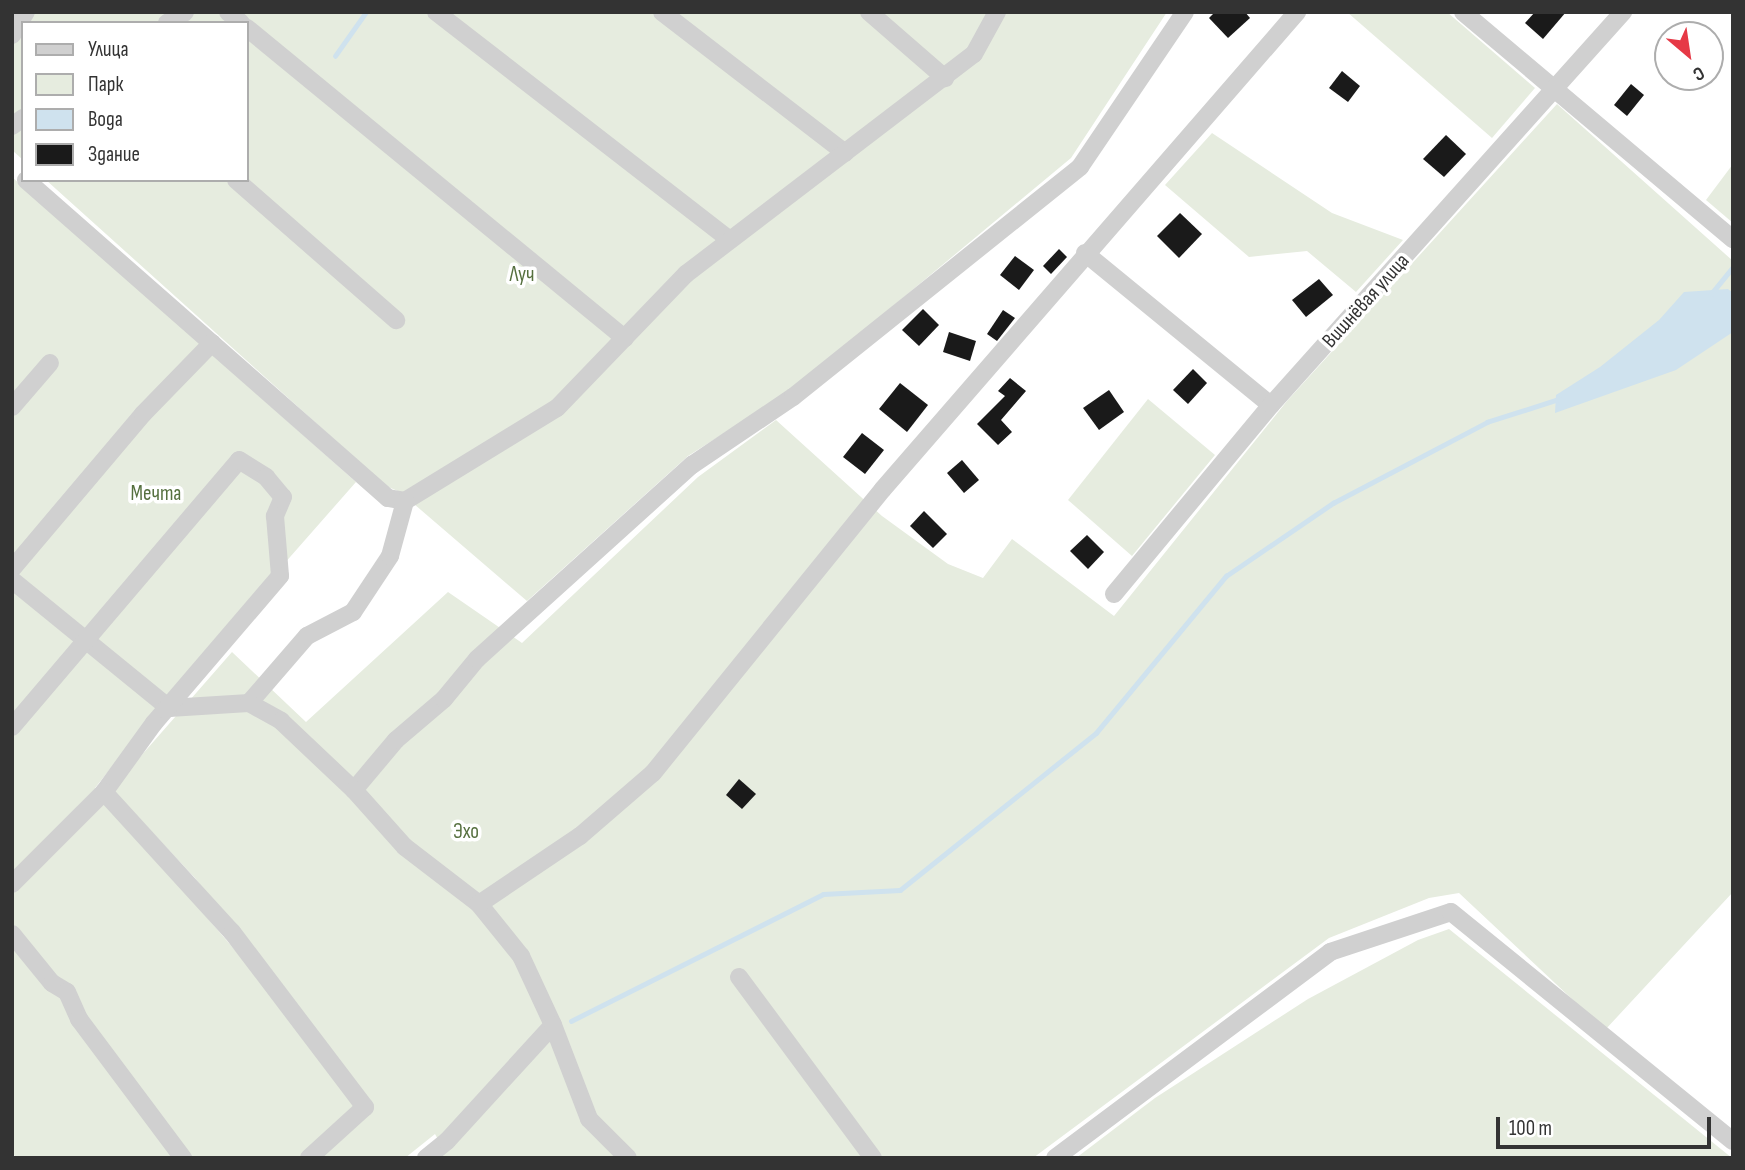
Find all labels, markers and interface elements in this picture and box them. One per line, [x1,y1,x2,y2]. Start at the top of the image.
legend [21,21,248,182]
north arrow [1654,21,1724,91]
text: Улица [88,37,129,62]
text: С [1689,61,1708,85]
text: Парк [88,72,123,97]
text: Вода [88,107,123,132]
text: Здание [88,142,140,167]
street label: Вишнёвая улица [1317,249,1415,353]
park label: Луч [509,262,535,288]
park label: Мечта [131,481,181,507]
park label: Эхо [453,819,479,845]
scale bar [1500,1104,1715,1148]
text: 100 m [1509,1116,1552,1141]

